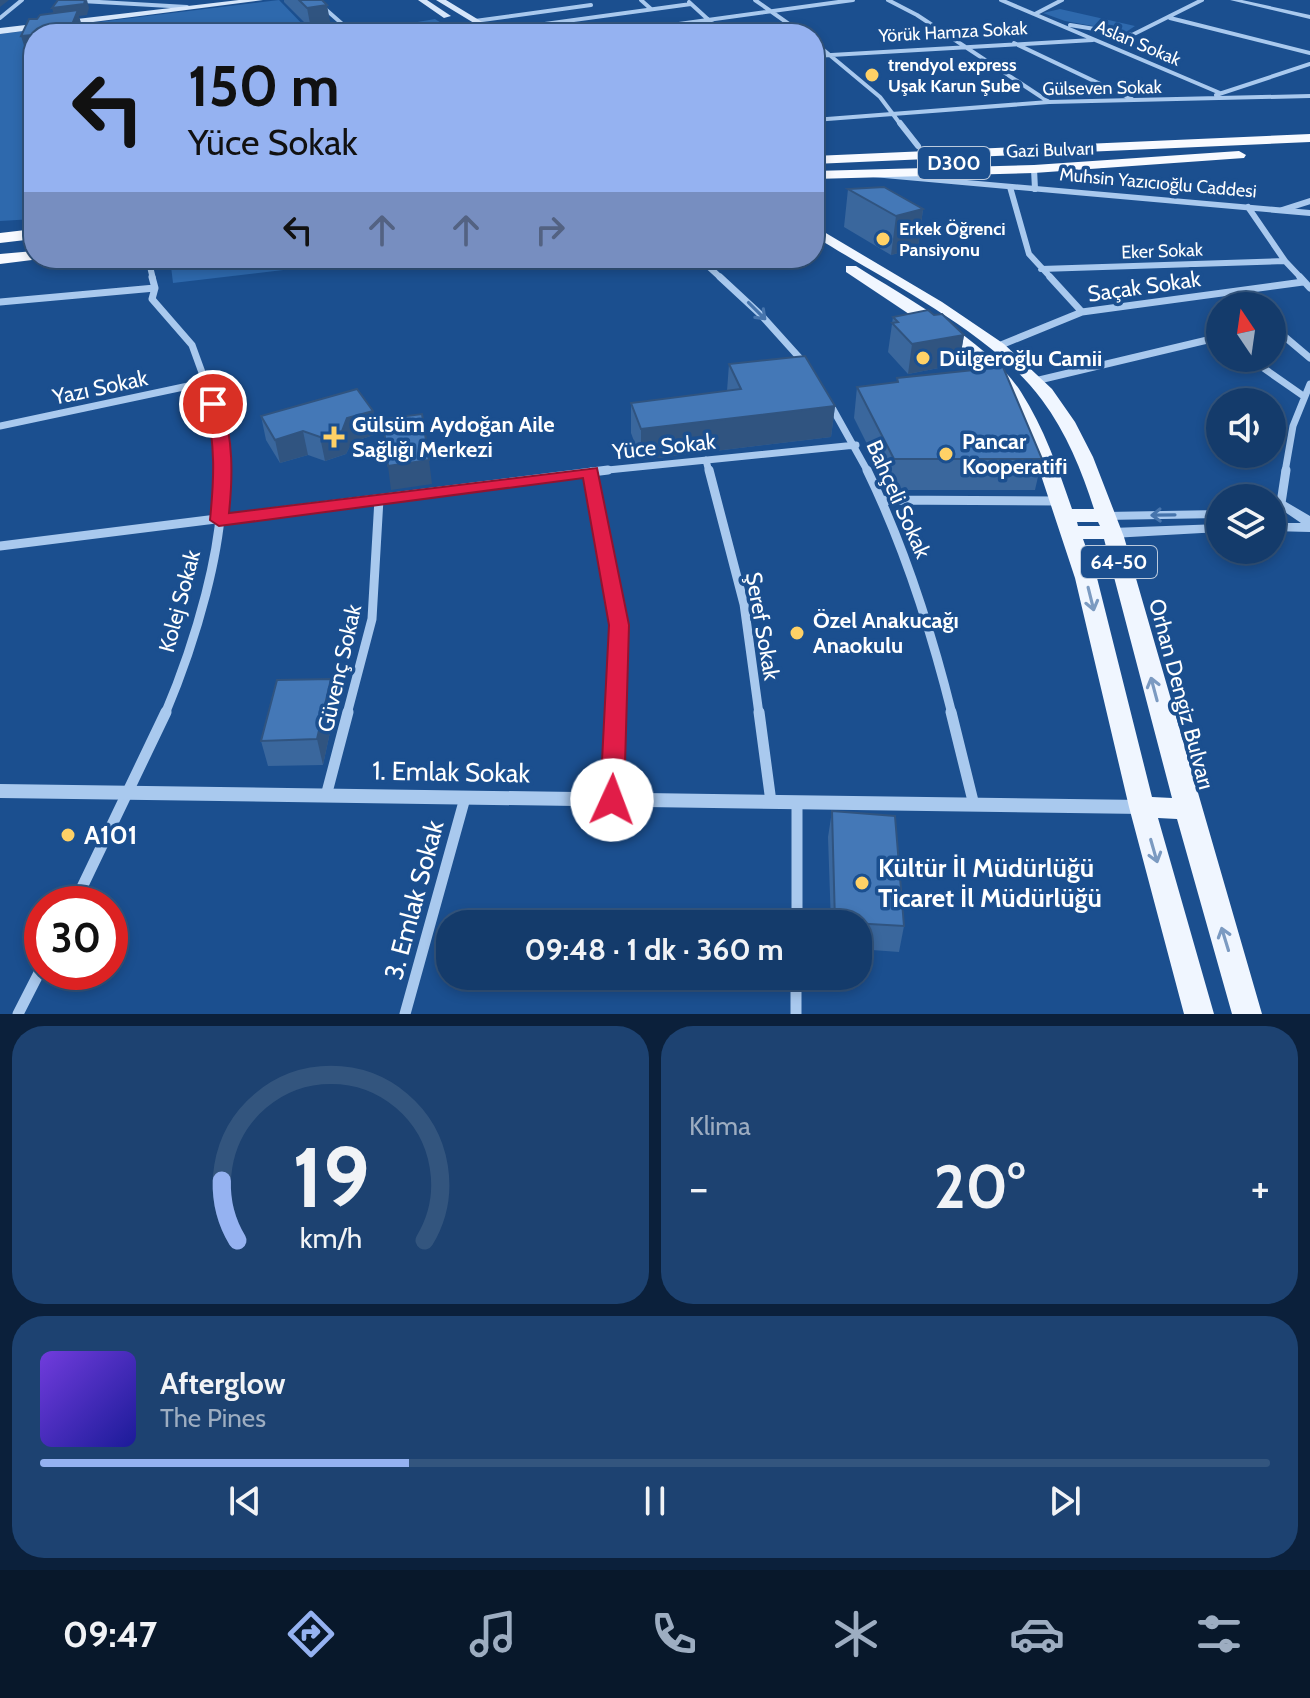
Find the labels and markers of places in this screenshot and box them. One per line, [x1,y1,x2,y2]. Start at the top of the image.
place label: trendyol express Uşak Karun Şube [888,54,1020,97]
marker: trendyol express Uşak Karun Şube [863,66,881,84]
place label: Erkek Öğrenci Pansiyonu [899,218,1006,261]
marker: Erkek Öğrenci Pansiyonu [874,230,892,248]
place label: Dülgeroğlu Camii [939,345,1102,372]
marker: Dülgeroğlu Camii [914,349,932,367]
pin [179,370,247,438]
place label: Gülsüm Aydoğan Aile Sağlığı Merkezi [352,411,555,463]
marker: Gülsüm Aydoğan Aile Sağlığı Merkezi [323,426,345,448]
place label: Pancar Kooperatifi [962,428,1068,480]
marker: Pancar Kooperatifi [937,445,955,463]
place label: Özel Anakucağı Anaokulu [813,607,959,659]
marker: Özel Anakucağı Anaokulu [788,624,806,642]
place label: A101 [84,819,137,851]
marker: A101 [59,826,77,844]
place label: Kültür İl Müdürlüğü Ticaret İl Müdürlüğü [878,852,1102,914]
marker: Kültür İl Müdürlüğü Ticaret İl Müdürlüğü [853,874,871,892]

